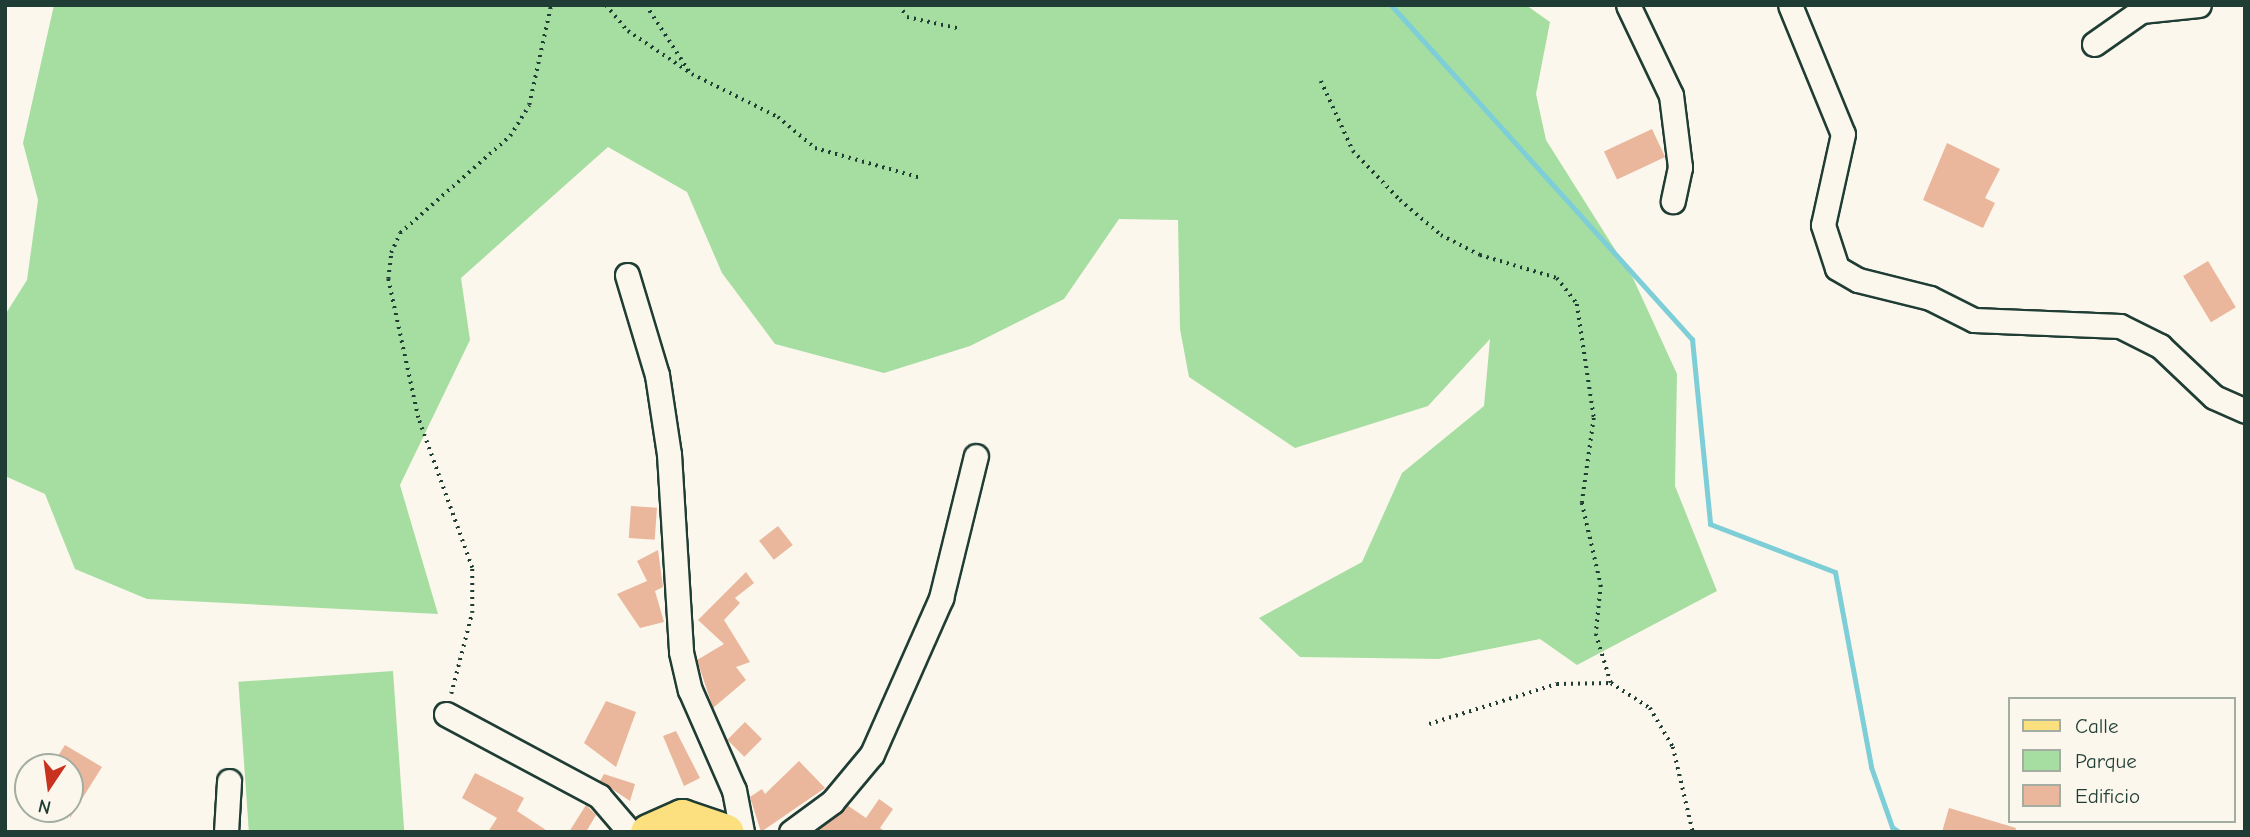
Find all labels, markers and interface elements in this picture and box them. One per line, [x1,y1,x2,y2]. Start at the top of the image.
legend [2008,697,2236,823]
text: Calle [2075,714,2118,738]
text: Parque [2075,749,2137,773]
north arrow [14,753,84,823]
text: Edificio [2075,784,2140,808]
text: N [36,794,53,819]

